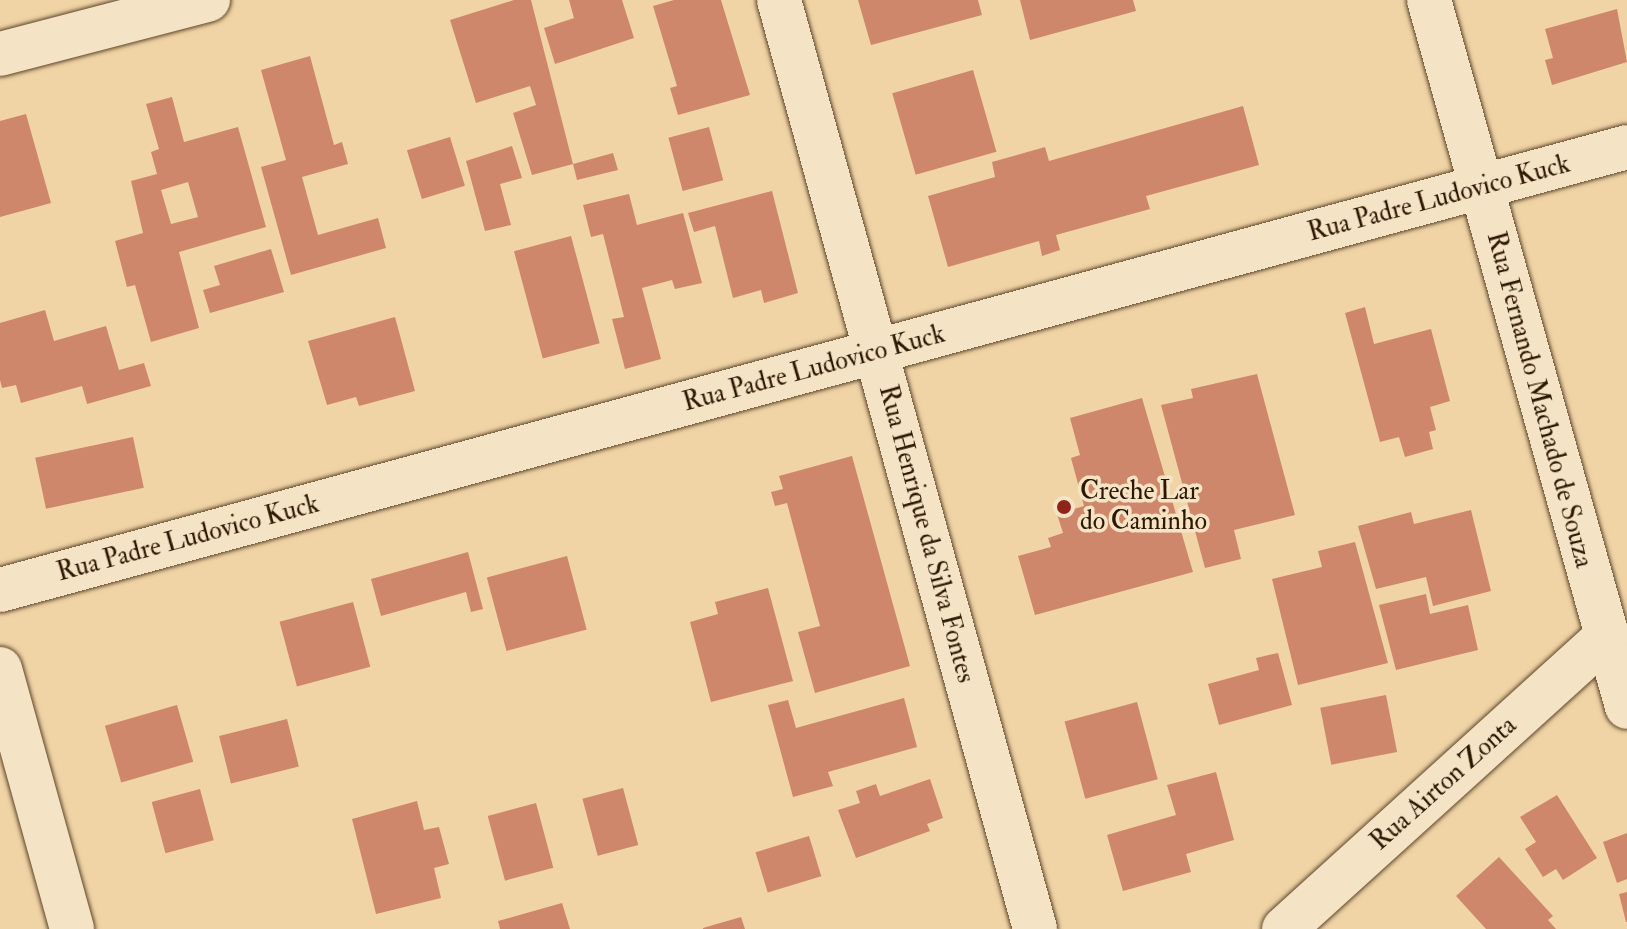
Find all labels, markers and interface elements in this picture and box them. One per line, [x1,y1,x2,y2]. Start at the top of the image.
street label: Rua Padre Ludovico Kuck [1305,149,1573,249]
street label: Rua Fernando Machado de Souza [1479,229,1599,571]
street label: Rua Padre Ludovico Kuck [680,319,948,419]
street label: Rua Henrique da Silva Fontes [871,382,981,686]
place label: Creche Lar do Caminho [1080,476,1207,538]
street label: Rua Padre Ludovico Kuck [54,489,322,589]
marker: Creche Lar do Caminho [1055,498,1073,516]
street label: Rua Airton Zonta [1365,710,1523,858]

